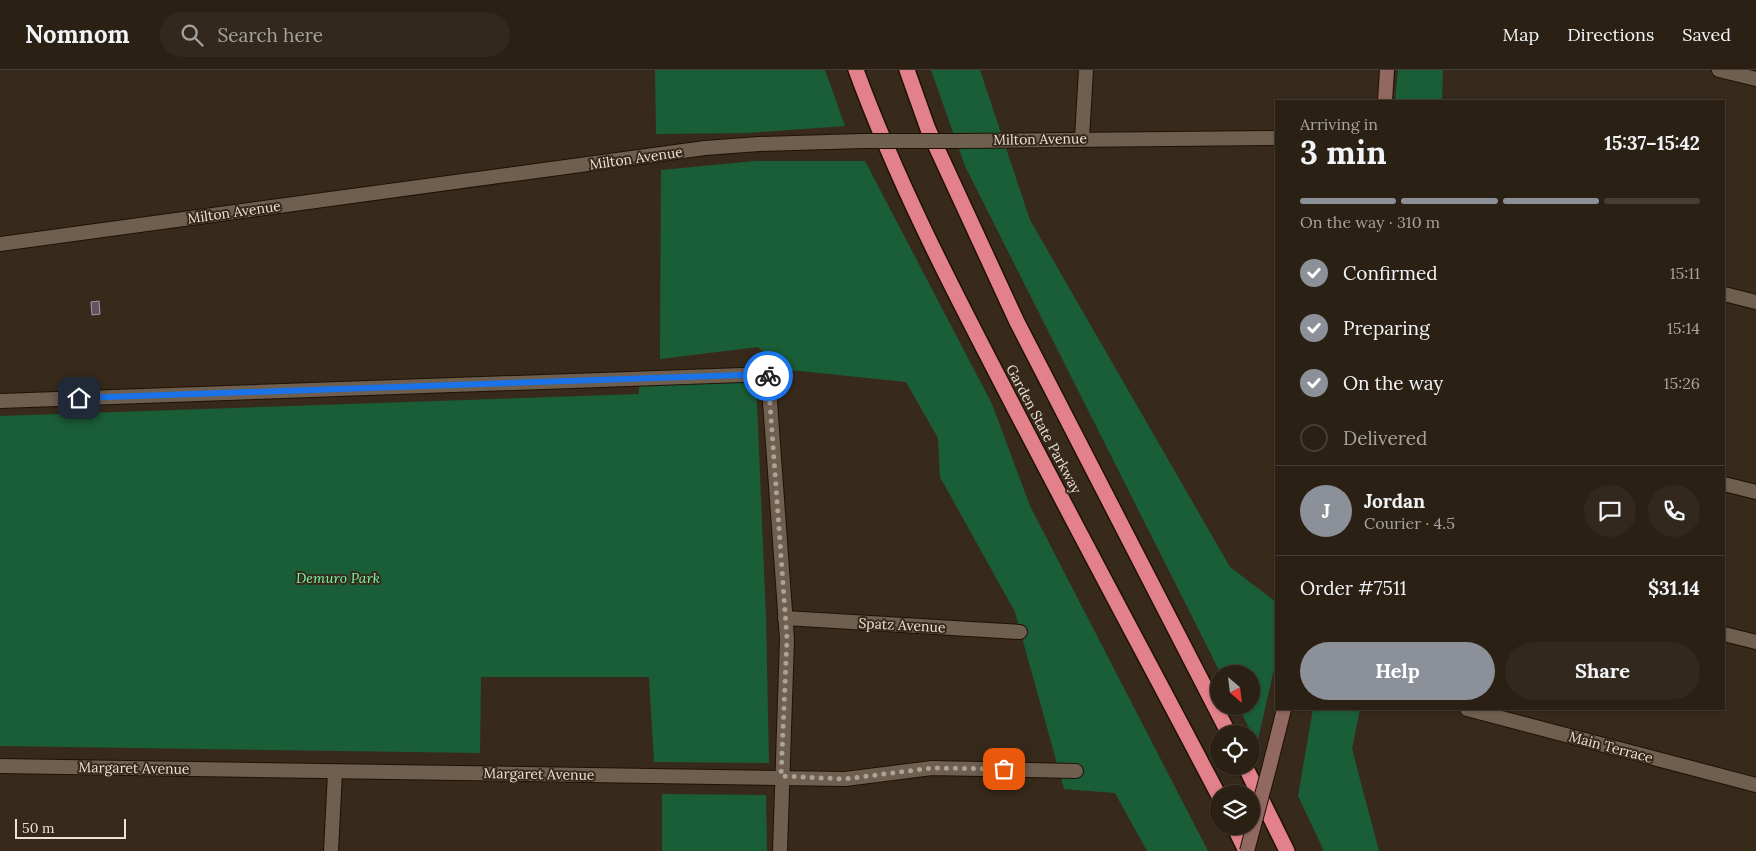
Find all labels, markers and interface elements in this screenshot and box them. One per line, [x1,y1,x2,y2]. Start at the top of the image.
search box [160,12,510,57]
text: Nomnom [25,19,130,50]
icon: search [178,21,206,49]
text: Search here [218,23,323,47]
text: Map [1503,23,1539,46]
text: Directions [1567,23,1654,46]
text: Saved [1682,23,1731,46]
text: Arriving in [1300,114,1378,134]
street label: Milton Avenue [993,129,1088,149]
text: 15:37–15:42 [1604,131,1700,155]
text: 3 min [1300,132,1387,173]
street label: Milton Avenue [588,142,684,173]
street label: Milton Avenue [186,196,282,227]
text: On the way · 310 m [1300,212,1440,232]
icon: check [1300,259,1328,287]
text: Confirmed [1343,261,1438,285]
text: 15:11 [1670,263,1700,283]
icon: check [1300,314,1328,342]
text: Preparing [1343,316,1430,340]
text: 15:14 [1667,318,1700,338]
courier [743,351,793,401]
street label: Garden State Parkway [1002,361,1086,497]
icon: bike [754,362,782,390]
icon: check [1300,369,1328,397]
text: On the way [1343,371,1443,395]
text: 15:26 [1664,373,1700,393]
pin [58,377,100,419]
icon: home [65,384,93,412]
text: Delivered [1343,426,1427,450]
button: chat [1584,485,1636,537]
button: phone [1648,485,1700,537]
text: Jordan [1364,489,1425,513]
text: J [1322,499,1330,523]
text: Courier · 4.5 [1364,513,1455,533]
park label: Demuro Park [296,569,380,587]
text: Order #7511 [1300,576,1407,600]
text: $31.14 [1648,576,1700,600]
street label: Spatz Avenue [858,614,946,636]
button: Help [1300,642,1495,700]
button: Share [1505,642,1700,700]
north arrow [1210,665,1260,715]
map controls [1210,665,1260,835]
button: locate [1210,725,1260,775]
street label: Main Terrace [1567,727,1655,767]
pin [983,748,1025,790]
icon: bag [990,755,1018,783]
street label: Margaret Avenue [78,758,190,778]
street label: Margaret Avenue [483,764,595,784]
button: layers [1210,785,1260,835]
scale bar [15,816,126,839]
text: 50 m [22,819,55,837]

